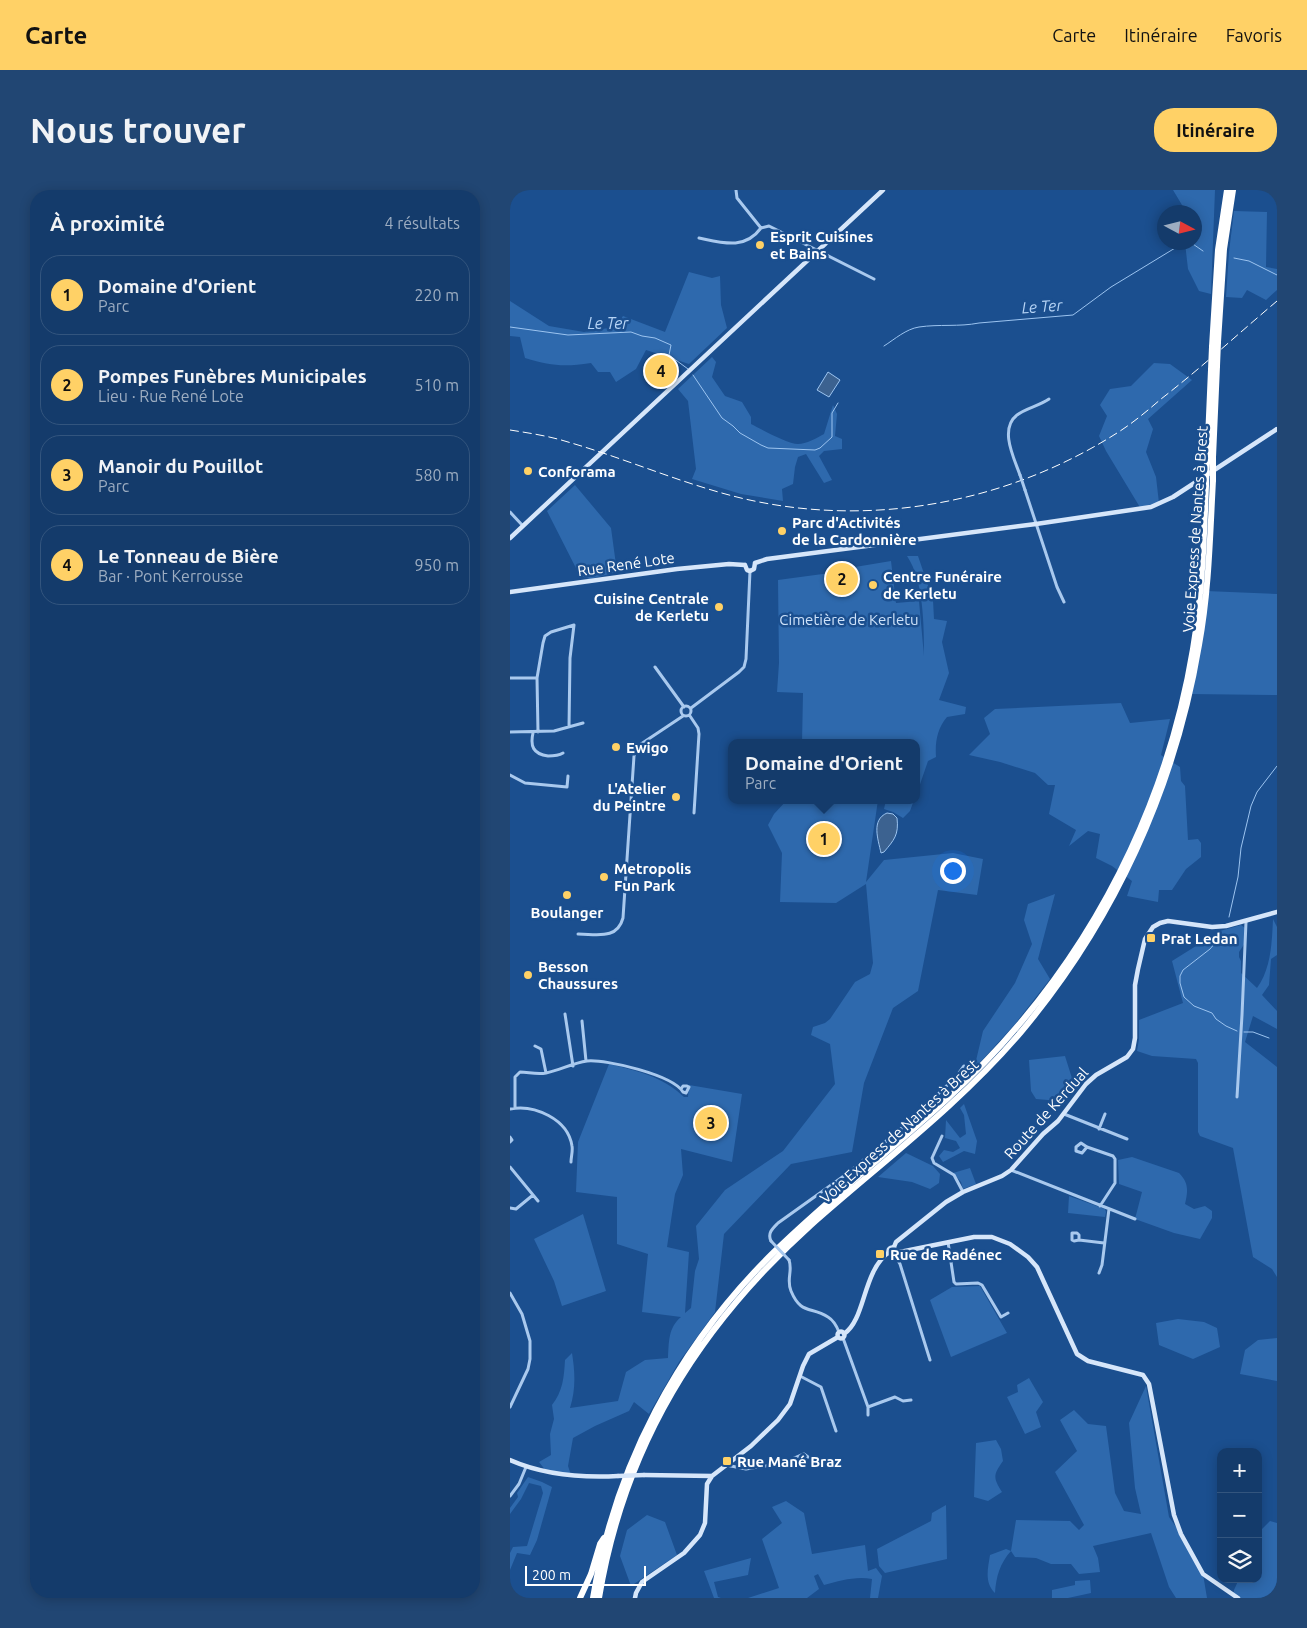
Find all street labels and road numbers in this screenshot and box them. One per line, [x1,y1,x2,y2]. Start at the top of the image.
street label: Voie Express de Nantes à Brest [1179,425,1211,633]
street label: Rue René Lote [576,549,676,579]
street label: Voie Express de Nantes à Brest [816,1055,982,1207]
street label: Route de Kerdual [1001,1064,1091,1162]

